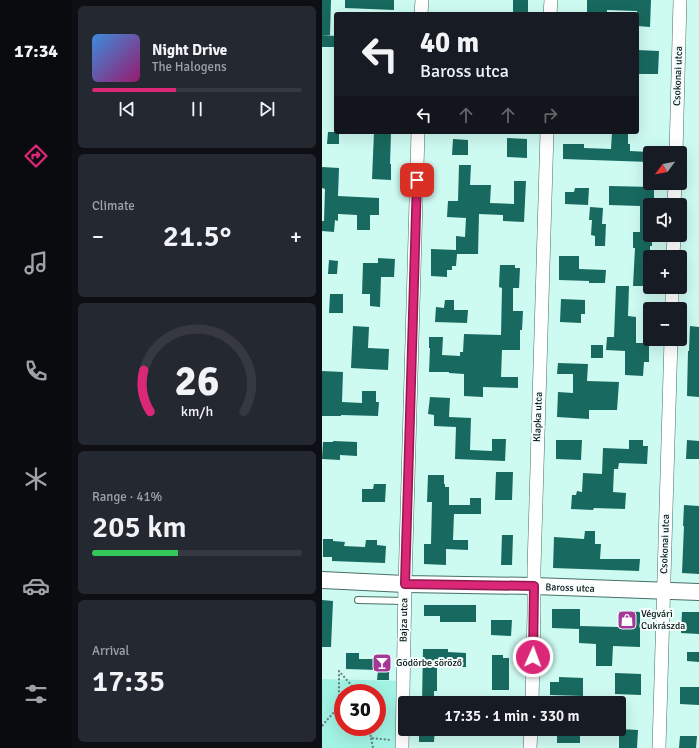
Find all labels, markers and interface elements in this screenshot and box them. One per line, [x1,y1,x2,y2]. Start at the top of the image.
text: 40 m [420,26,479,60]
icon: left [354,28,406,80]
text: 17:34 [14,40,58,62]
text: Night Drive [152,41,227,59]
street label: Csokonai utca [671,46,685,106]
text: The Halogens [152,59,227,75]
text: Baross utca [420,60,509,82]
icon: previous [116,98,138,120]
icon: pause [186,98,208,120]
icon: next [256,98,278,120]
icon: left [413,104,435,126]
icon: ahead [455,104,477,126]
icon: ahead [497,104,519,126]
icon: right [539,104,561,126]
icon: directions [22,142,50,170]
north arrow [643,146,687,190]
map controls [643,146,687,346]
pin [400,163,434,197]
icon: arrive [406,169,428,191]
text: Climate [92,198,135,214]
button: sound [643,198,687,242]
text: 21.5° [163,218,231,255]
text: − [92,223,104,250]
text: + [290,223,302,250]
icon: music [22,249,50,277]
button: + [643,250,687,294]
button: − [643,302,687,346]
text: 26 [175,356,219,407]
icon: phone [22,357,50,385]
street label: Klapka utca [531,392,545,442]
text: km/h [181,403,213,420]
icon: climate [22,465,50,493]
text: Range · 41% [92,489,162,505]
text: 205 km [92,509,187,546]
street label: Csokonai utca [658,514,672,574]
icon: car [22,572,50,600]
street label: Baross utca [545,581,595,595]
street label: Bajza utca [398,598,410,642]
place label: Végvári Cukrászda [641,608,685,632]
shop icon: Végvári Cukrászda [616,609,638,631]
position arrow [512,636,554,678]
text: Arrival [92,643,129,659]
bar icon: Gödörbe söröző [371,652,393,674]
place label: Gödörbe söröző [396,657,462,669]
text: 17:35 [92,663,165,700]
icon: filters [22,680,50,708]
speed limit sign: 30 [334,684,386,736]
text: 17:35 · 1 min · 330 m [445,707,579,725]

